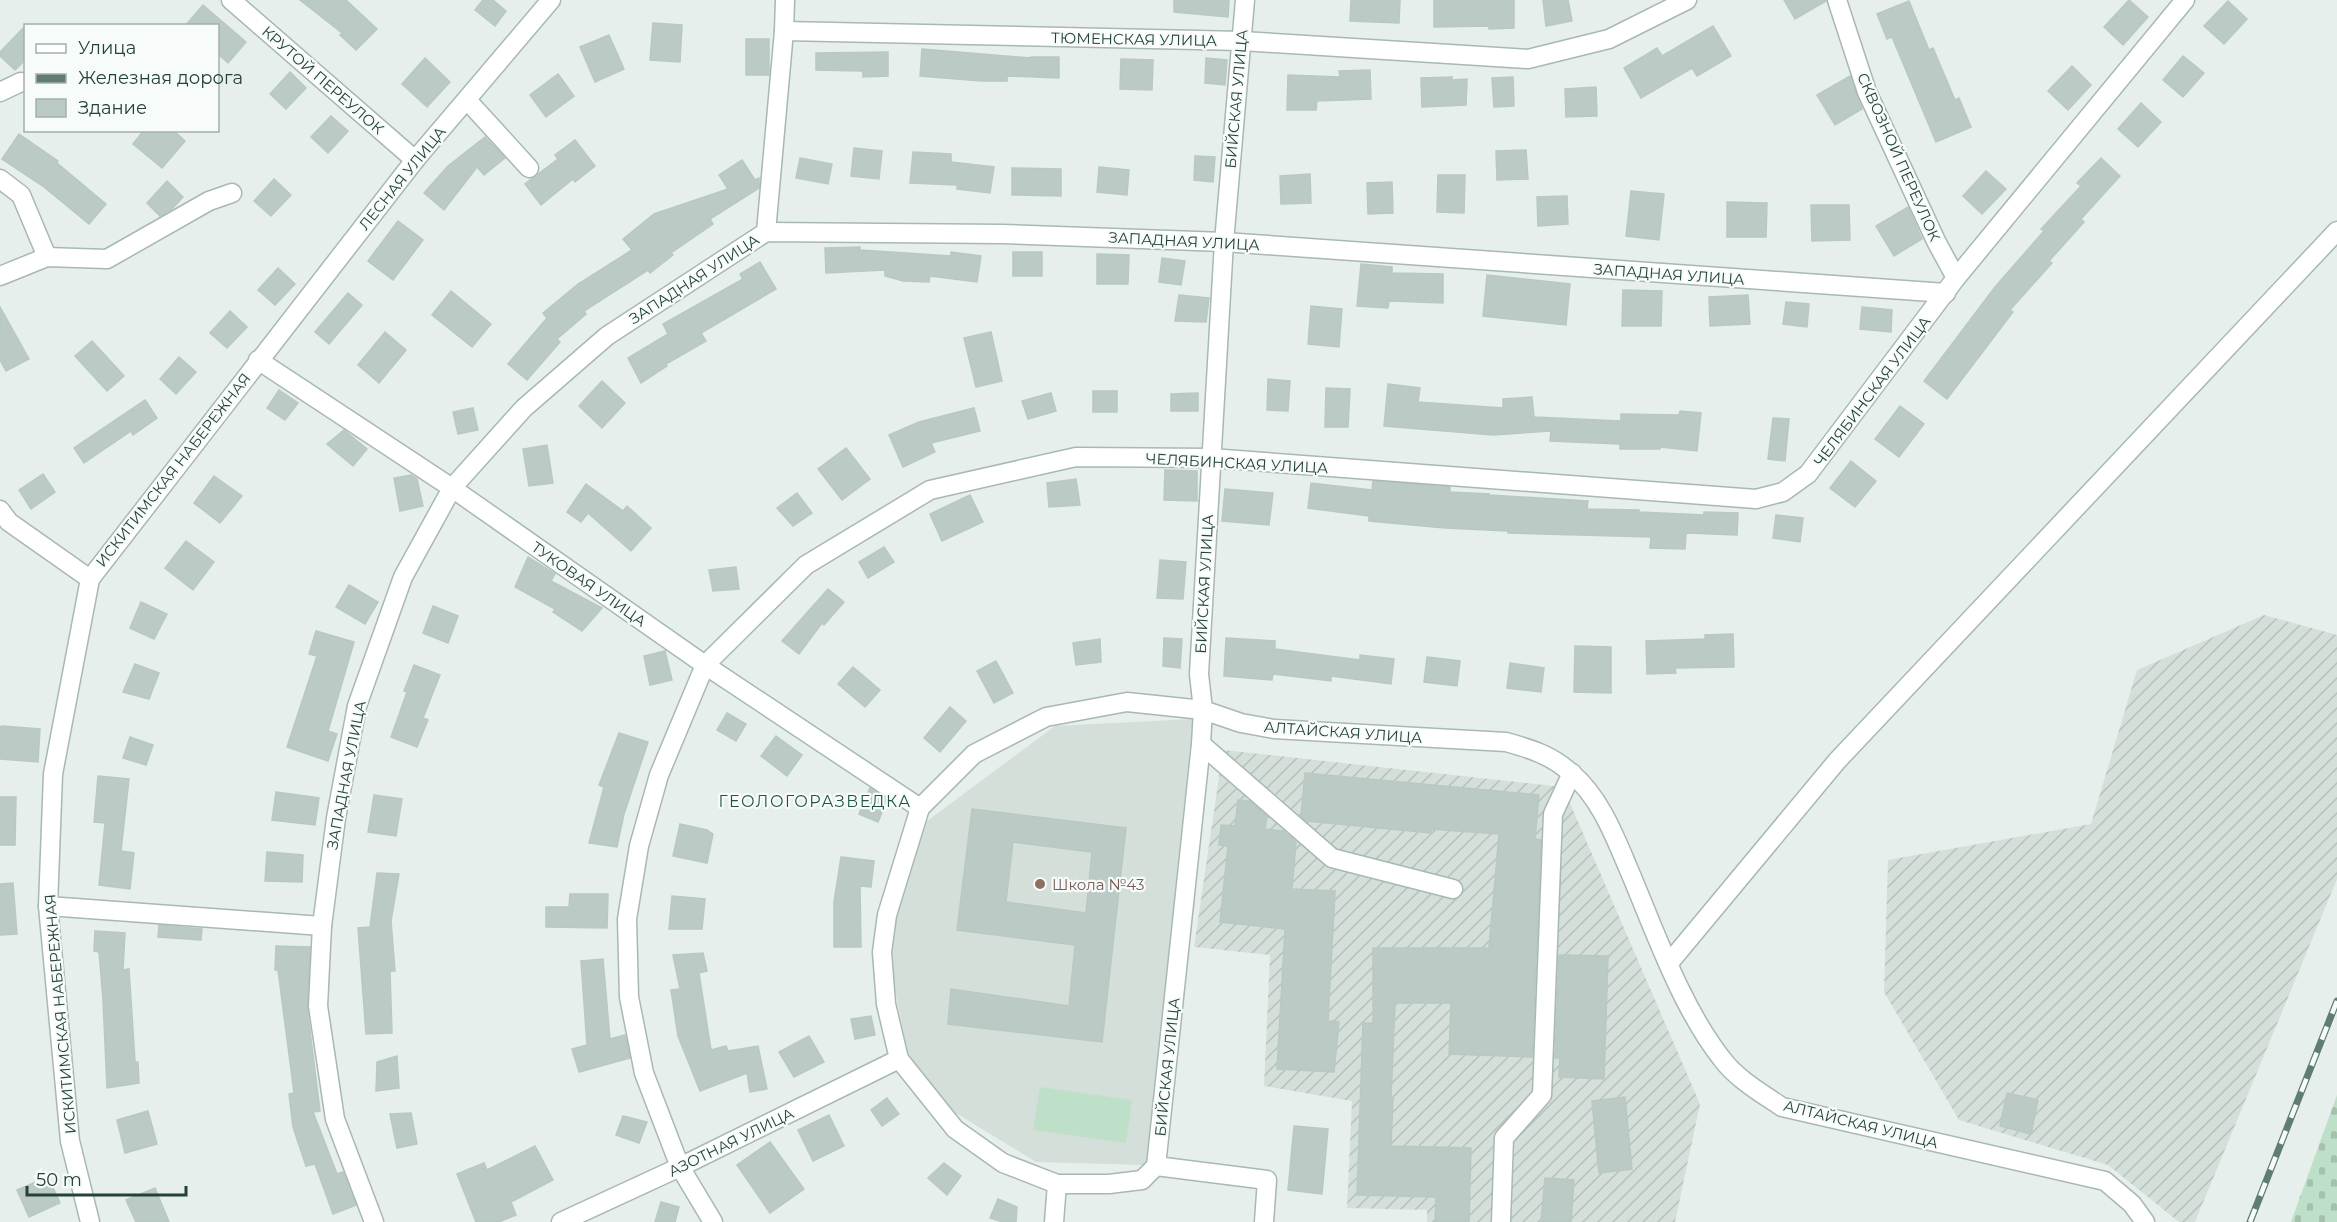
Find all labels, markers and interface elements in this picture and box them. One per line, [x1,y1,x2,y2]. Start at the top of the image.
street label: КРУТОЙ ПЕРЕУЛОК [258,22,388,139]
legend [24,24,219,132]
street label: ТЮМЕНСКАЯ УЛИЦА [1051,28,1217,50]
street label: БИЙСКАЯ УЛИЦА [1220,29,1252,169]
text: Улица [78,37,136,59]
text: Железная дорога [78,67,243,89]
street label: СКВОЗНОЙ ПЕРЕУЛОК [1853,70,1945,245]
text: Здание [78,97,147,119]
street label: ЛЕСНАЯ УЛИЦА [354,122,450,234]
street label: ЗАПАДНАЯ УЛИЦА [1108,228,1260,254]
street label: ЗАПАДНАЯ УЛИЦА [625,230,763,328]
street label: ЗАПАДНАЯ УЛИЦА [1593,259,1745,289]
street label: ЧЕЛЯБИНСКАЯ УЛИЦА [1809,312,1935,470]
street label: ИСКИТИМСКАЯ НАБЕРЕЖНАЯ [91,369,255,571]
street label: ЧЕЛЯБИНСКАЯ УЛИЦА [1145,449,1329,477]
street label: БИЙСКАЯ УЛИЦА [1191,514,1217,654]
street label: ТУКОВАЯ УЛИЦА [528,537,650,631]
street label: ЗАПАДНАЯ УЛИЦА [322,699,370,851]
street label: АЛТАЙСКАЯ УЛИЦА [1263,717,1423,747]
district label: ГЕОЛОГОРАЗВЕДКА [718,792,912,811]
place label: Школа №43 [1052,875,1144,894]
marker: Школа №43 [1033,877,1047,891]
street label: ИСКИТИМСКАЯ НАБЕРЕЖНАЯ [40,893,80,1135]
street label: БИЙСКАЯ УЛИЦА [1150,997,1184,1137]
street label: АЛТАЙСКАЯ УЛИЦА [1782,1096,1940,1152]
street label: АЗОТНАЯ УЛИЦА [665,1103,797,1181]
scale bar [27,1159,186,1197]
text: 50 m [36,1169,82,1191]

